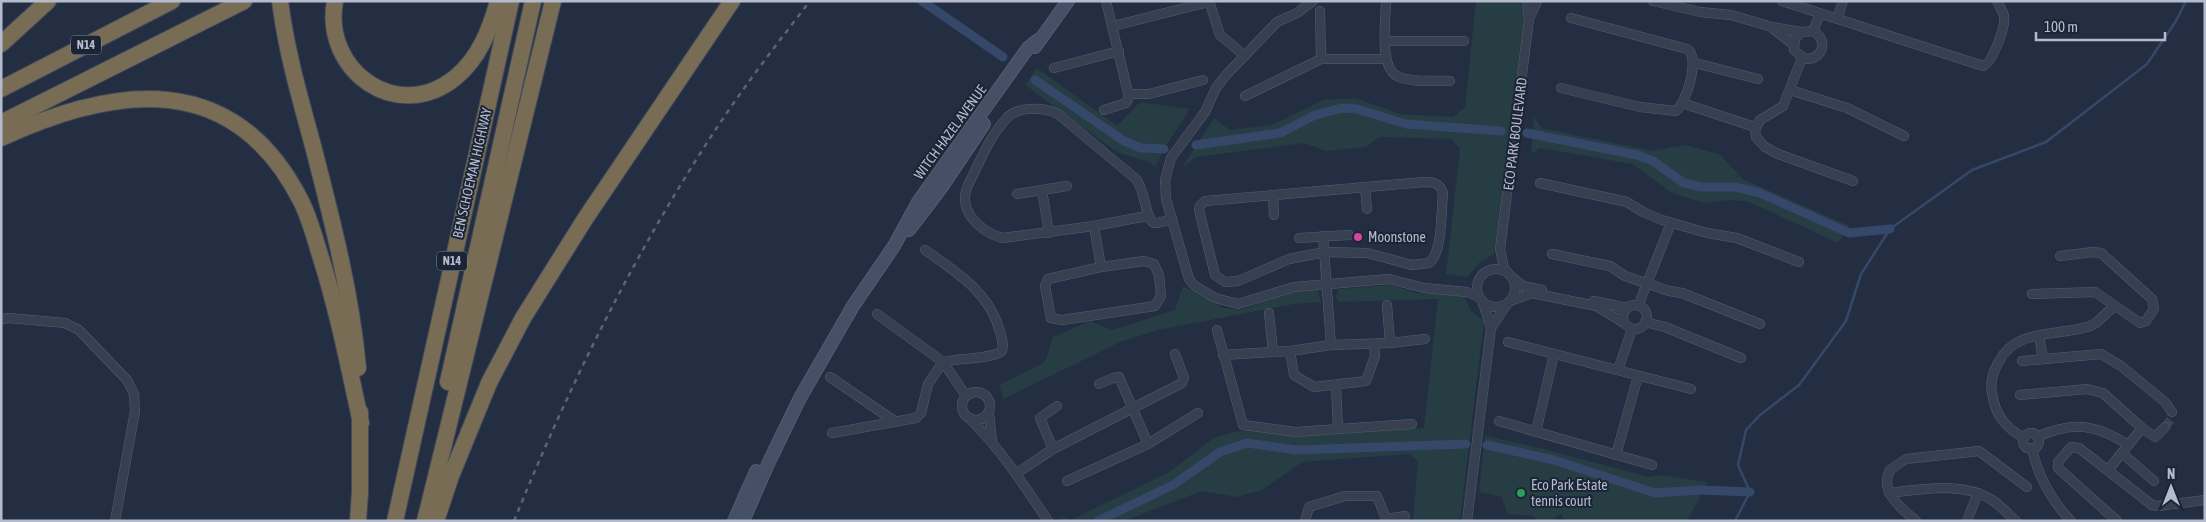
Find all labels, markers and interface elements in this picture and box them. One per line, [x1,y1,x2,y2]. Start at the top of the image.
scale bar [2036,10,2165,42]
text: 100 m [2044,18,2078,35]
road number: N14 [71,36,101,54]
street label: ECO PARK BOULEVARD [1500,76,1530,191]
street label: WITCH HAZEL AVENUE [910,82,990,182]
street label: BEN SCHOEMAN HIGHWAY [449,106,495,240]
place label: Moonstone [1368,229,1426,245]
marker: Moonstone [1352,231,1364,243]
road number: N14 [437,252,467,270]
north arrow [2146,462,2196,512]
text: N [2167,466,2175,482]
place label: Eco Park Estate tennis court [1531,477,1608,509]
marker: Eco Park Estate tennis court [1515,487,1527,499]

